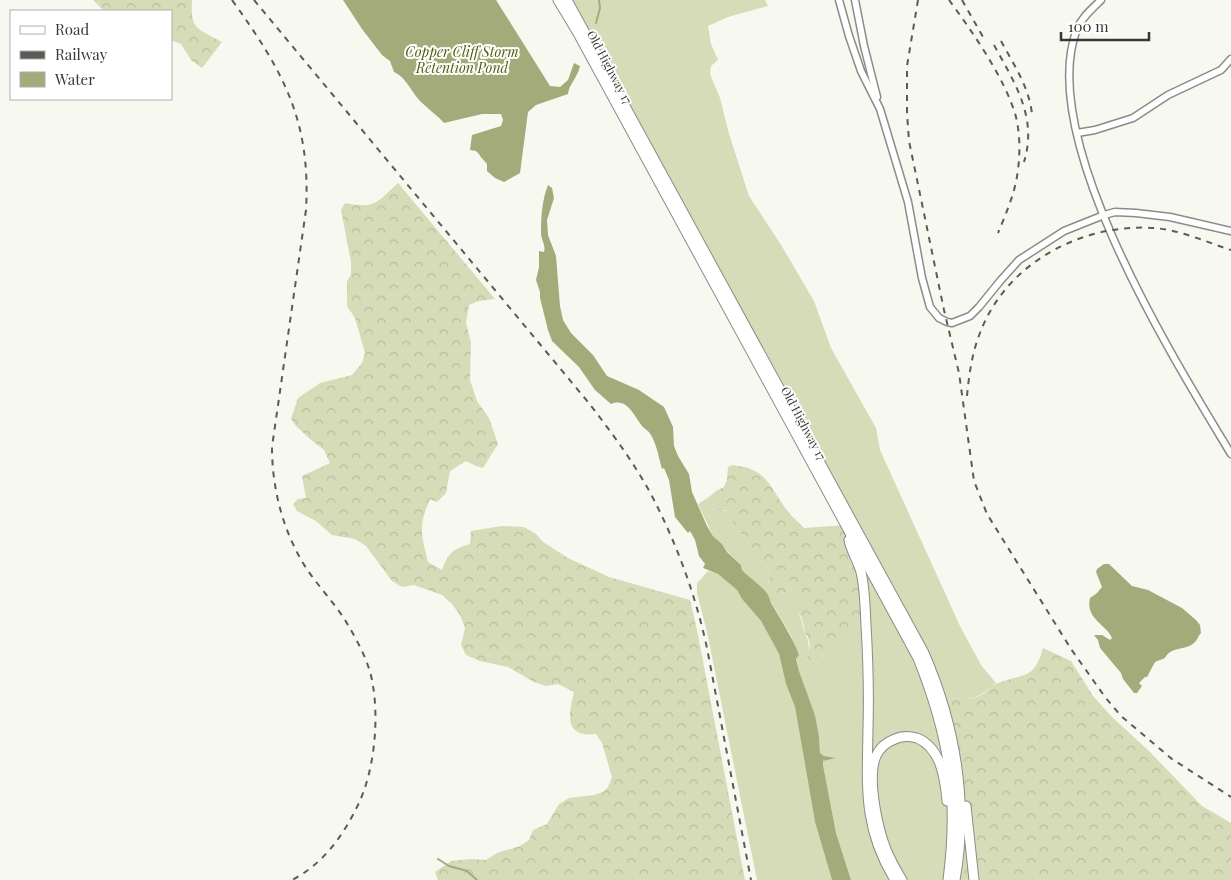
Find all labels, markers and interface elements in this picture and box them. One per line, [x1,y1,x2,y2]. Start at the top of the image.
legend [10,10,172,100]
scale bar [1061,10,1148,42]
text: 100 m [1068,16,1109,36]
text: Road [55,19,89,39]
street label: Old Highway 17 [584,27,636,107]
water label: Copper Cliff Storm Retention Pond [405,42,519,77]
text: Railway [55,44,108,64]
text: Water [54,69,95,89]
street label: Old Highway 17 [778,383,830,463]

